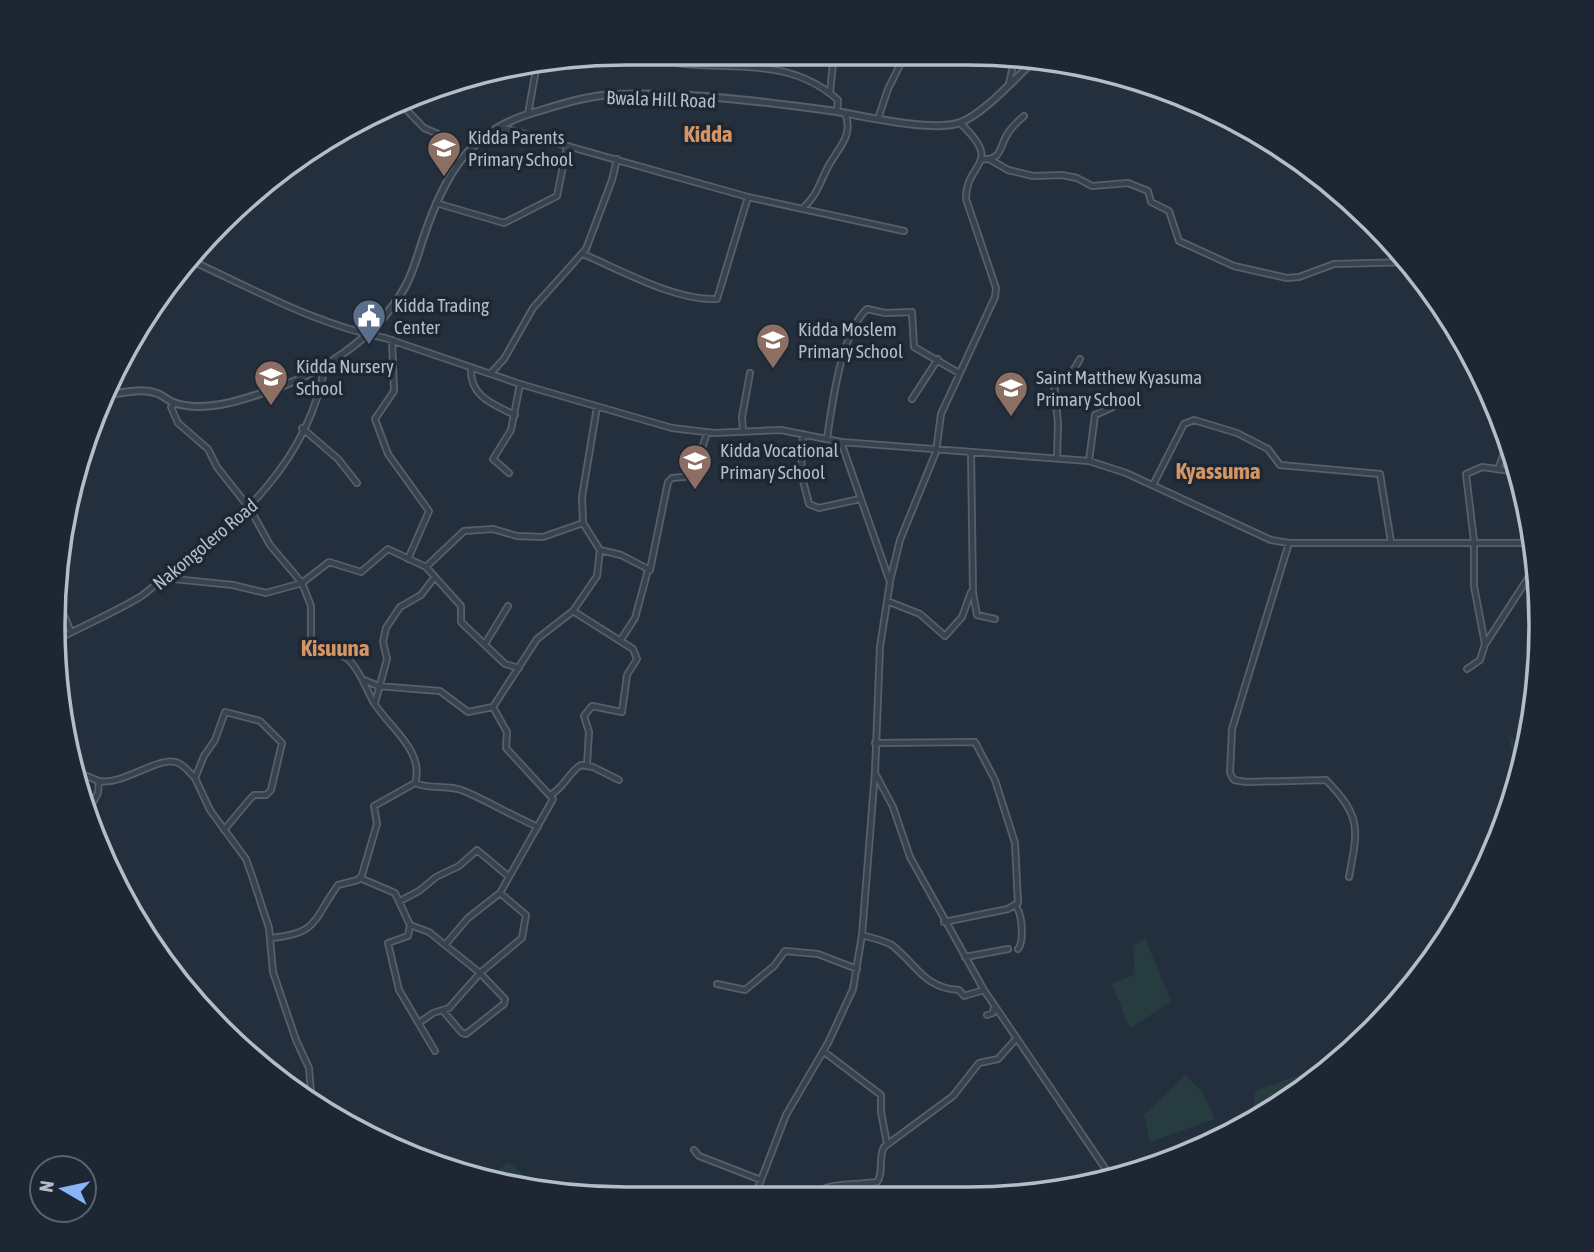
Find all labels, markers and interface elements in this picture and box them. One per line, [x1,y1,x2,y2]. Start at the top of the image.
street label: Bwala Hill Road [606,86,716,112]
district label: Kidda [683,121,733,147]
place label: Kidda Parents Primary School [468,126,573,170]
school or university icon: Kidda Parents Primary School [425,129,463,178]
place label: Kidda Trading Center [394,294,490,338]
public building icon: Kidda Trading Center [350,297,388,346]
place label: Kidda Moslem Primary School [798,318,903,362]
school or university icon: Kidda Moslem Primary School [754,321,792,370]
place label: Kidda Nursery School [296,355,394,399]
school or university icon: Kidda Nursery School [252,358,290,407]
place label: Saint Matthew Kyasuma Primary School [1036,366,1202,410]
school or university icon: Saint Matthew Kyasuma Primary School [992,369,1030,418]
place label: Kidda Vocational Primary School [720,439,839,483]
school or university icon: Kidda Vocational Primary School [676,442,714,491]
district label: Kyassuma [1175,458,1261,484]
street label: Nakongolero Road [148,494,262,594]
district label: Kisuuna [301,635,370,661]
north arrow [28,1154,98,1224]
text: N [34,1179,58,1194]

